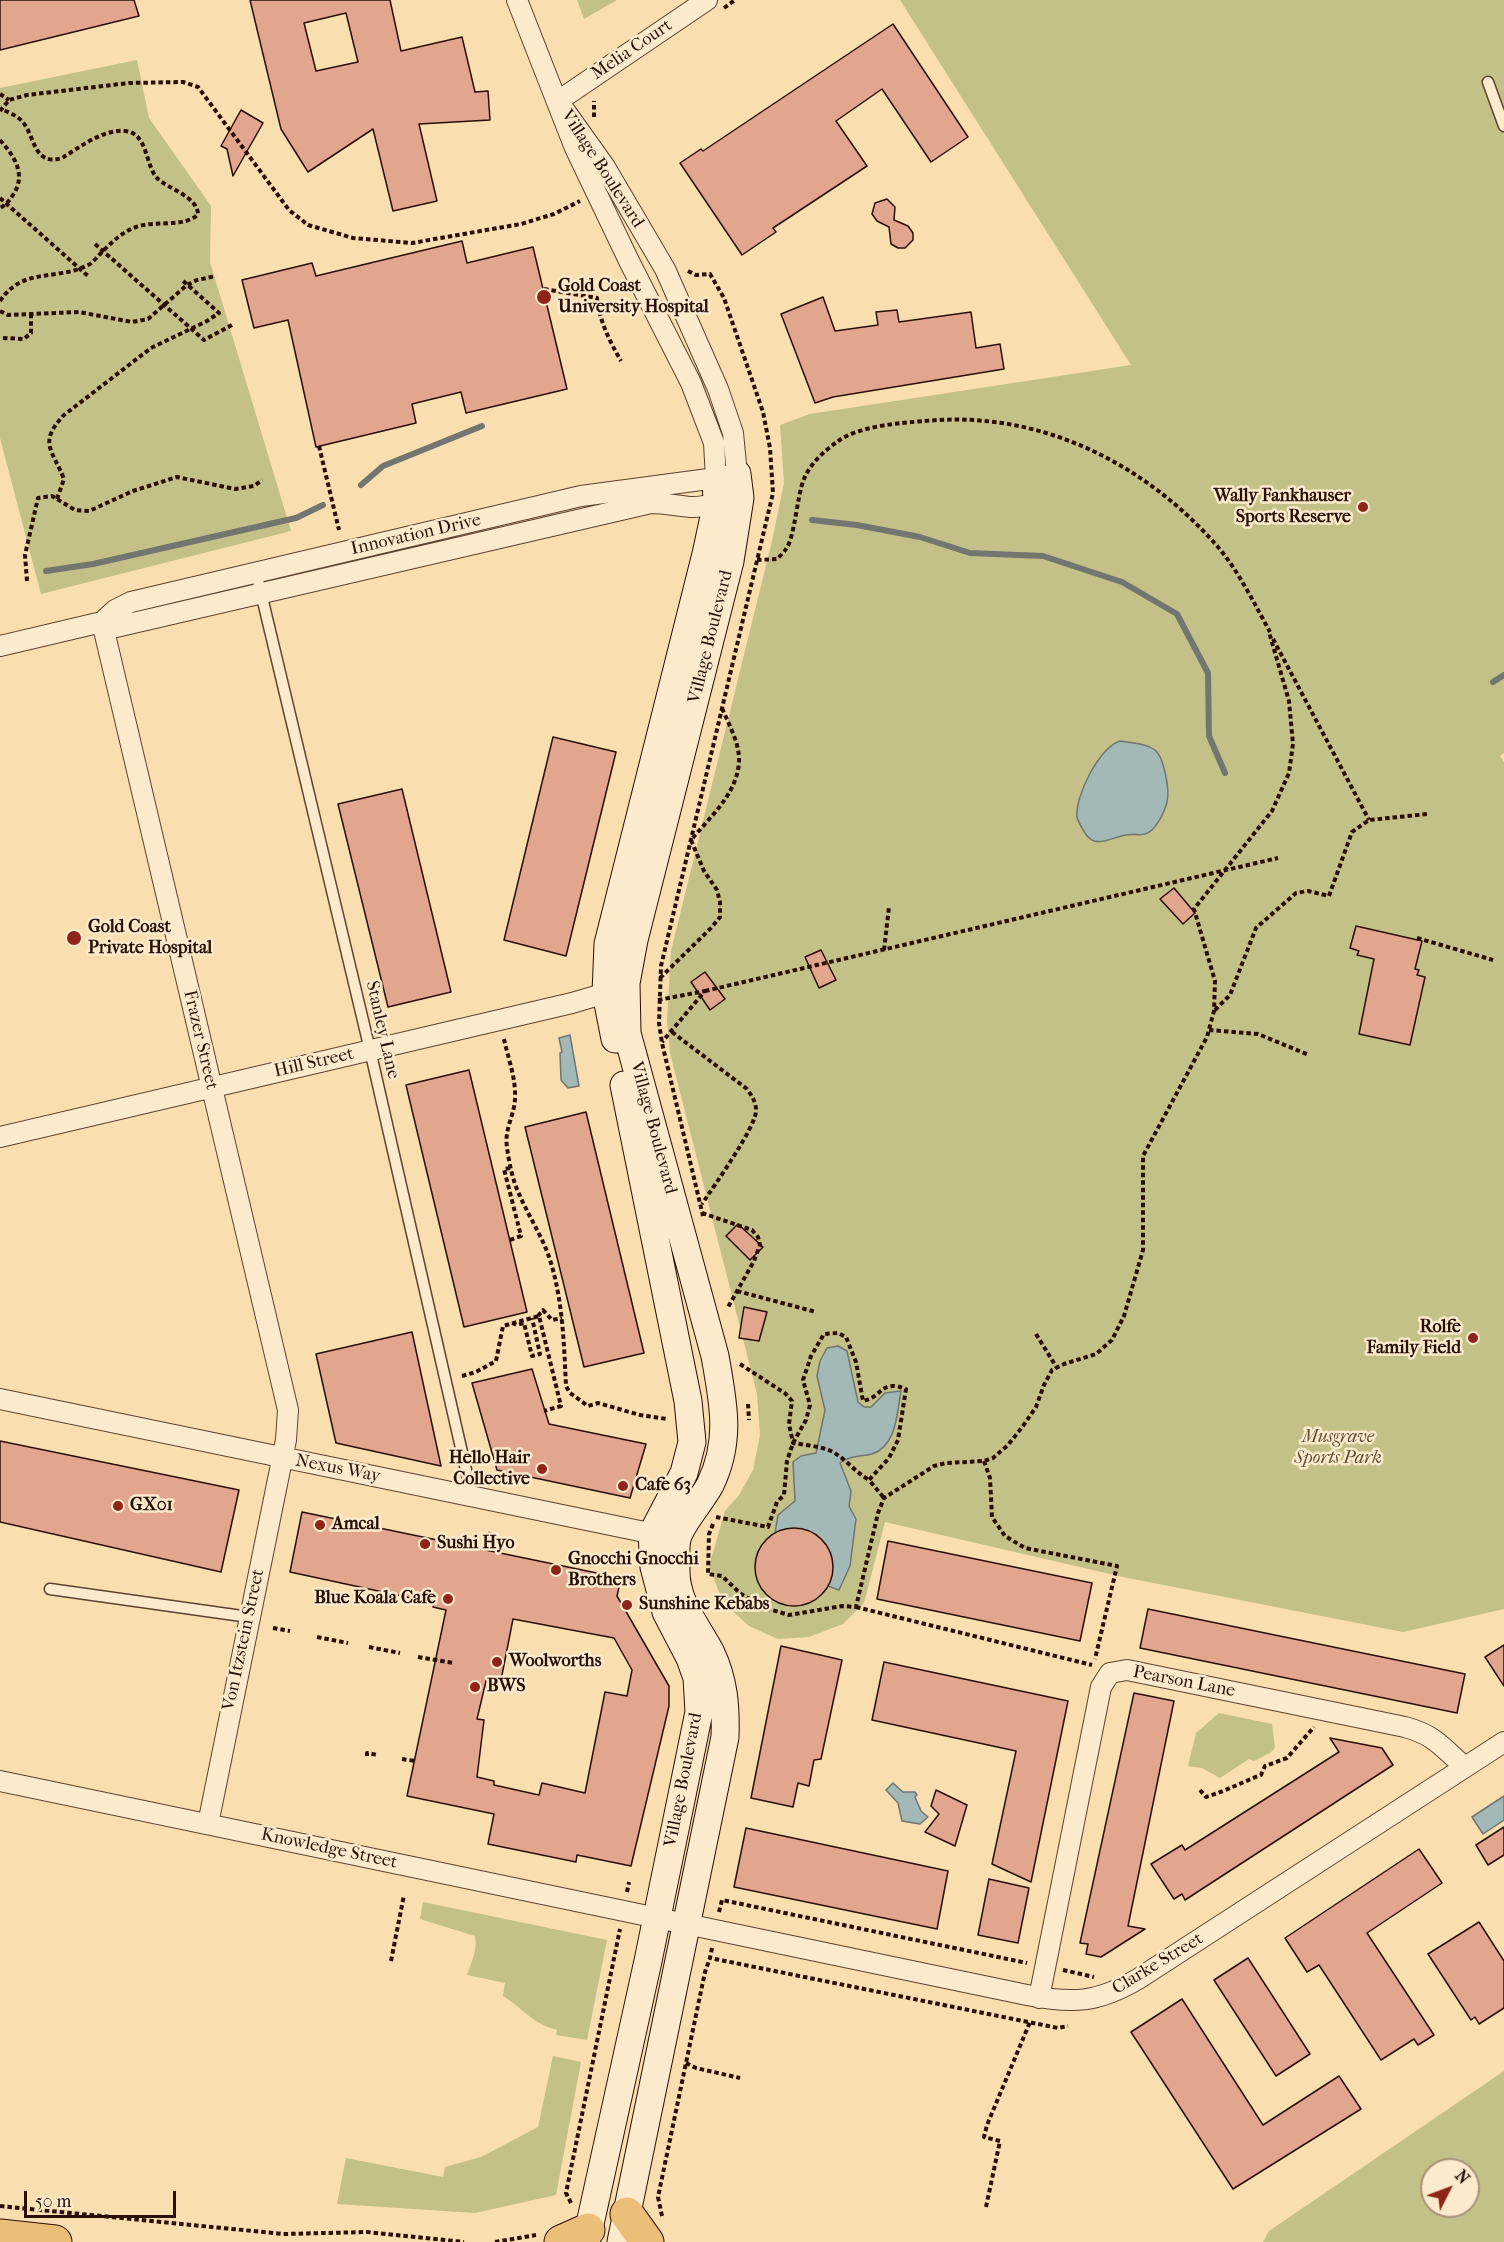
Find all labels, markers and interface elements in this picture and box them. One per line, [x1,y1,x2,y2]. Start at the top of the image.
street label: Melia Court [587,15,677,85]
street label: Village Boulevard [556,106,648,232]
place label: Gold Coast University Hospital [558,276,709,318]
marker: Gold Coast University Hospital [535,288,553,306]
place label: Wally Fankhauser Sports Reserve [1214,486,1351,528]
marker: Wally Fankhauser Sports Reserve [1356,500,1370,514]
street label: Innovation Drive [349,510,483,560]
street label: Village Boulevard [684,568,738,706]
place label: Gold Coast Private Hospital [88,917,212,960]
marker: Gold Coast Private Hospital [65,929,83,947]
street label: Stanley Lane [360,979,404,1081]
street label: Frazer Street [178,988,222,1092]
street label: Hill Street [272,1043,356,1083]
street label: Village Boulevard [625,1059,681,1197]
place label: Rolfe Family Field [1366,1317,1461,1360]
marker: Rolfe Family Field [1466,1331,1480,1345]
park label: Musgrave Sports Park [1294,1427,1382,1470]
place label: Hello Hair Collective [449,1448,530,1490]
street label: Nexus Way [294,1450,382,1488]
marker: Hello Hair Collective [535,1462,549,1476]
place label: Cafe 63 [635,1475,691,1497]
marker: Cafe 63 [616,1479,630,1493]
place label: GX01 [130,1495,173,1517]
marker: GX01 [111,1499,125,1513]
place label: Amcal [332,1514,380,1536]
marker: Amcal [313,1518,327,1532]
place label: Sushi Hyo [437,1533,515,1555]
marker: Sushi Hyo [418,1537,432,1551]
place label: Gnocchi Gnocchi Brothers [568,1549,699,1592]
marker: Gnocchi Gnocchi Brothers [549,1563,563,1577]
street label: Von Itzstein Street [218,1567,270,1713]
place label: Blue Koala Cafe [314,1588,436,1610]
marker: Blue Koala Cafe [441,1592,455,1606]
place label: Sunshine Kebabs [639,1594,769,1616]
marker: Sunshine Kebabs [620,1598,634,1612]
place label: Woolworths [509,1651,601,1673]
marker: Woolworths [490,1655,504,1669]
street label: Pearson Lane [1131,1661,1237,1703]
place label: BWS [487,1676,525,1698]
marker: BWS [468,1680,482,1694]
street label: Village Boulevard [660,1711,708,1849]
street label: Knowledge Street [259,1824,399,1874]
street label: Clarke Street [1109,1928,1207,2000]
north arrow [1420,2158,1480,2218]
text: N [1451,2166,1473,2188]
scale bar [27,2179,178,2217]
text: 50 m [35,2191,71,2212]

